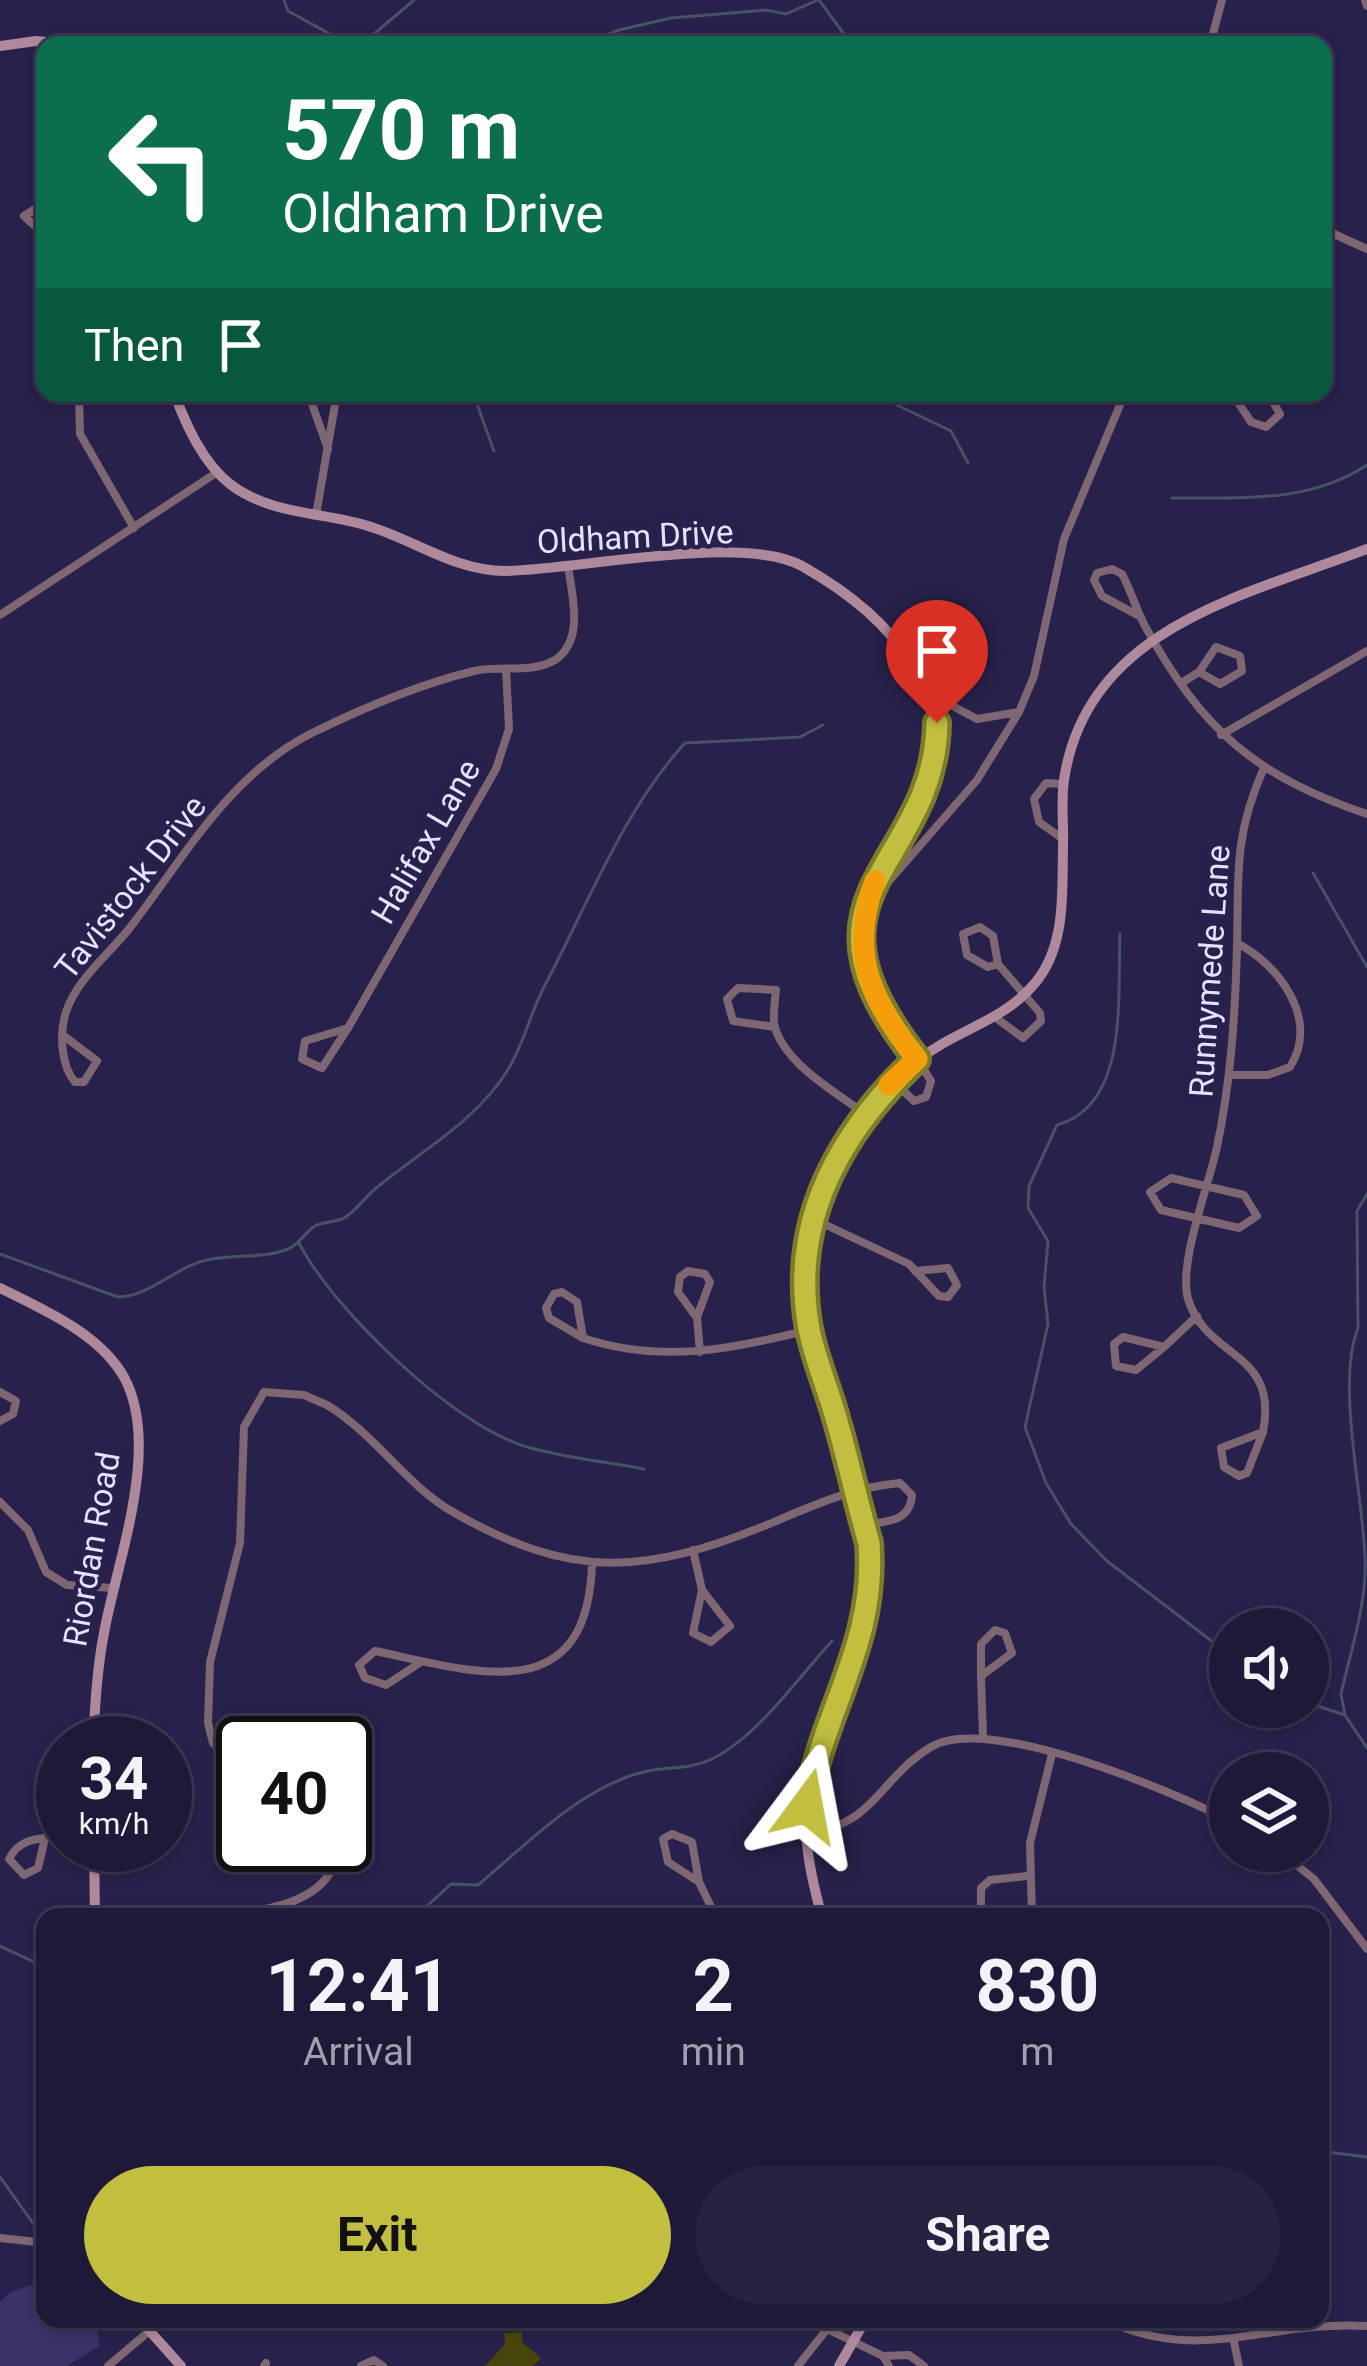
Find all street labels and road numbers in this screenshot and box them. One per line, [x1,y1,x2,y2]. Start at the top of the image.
street label: Oldham Drive [536,512,734,561]
street label: Halifax Lane [363,752,488,930]
street label: Tavistock Drive [47,788,214,987]
street label: Runnymede Lane [1181,844,1238,1098]
street label: Riordan Road [55,1449,128,1649]

